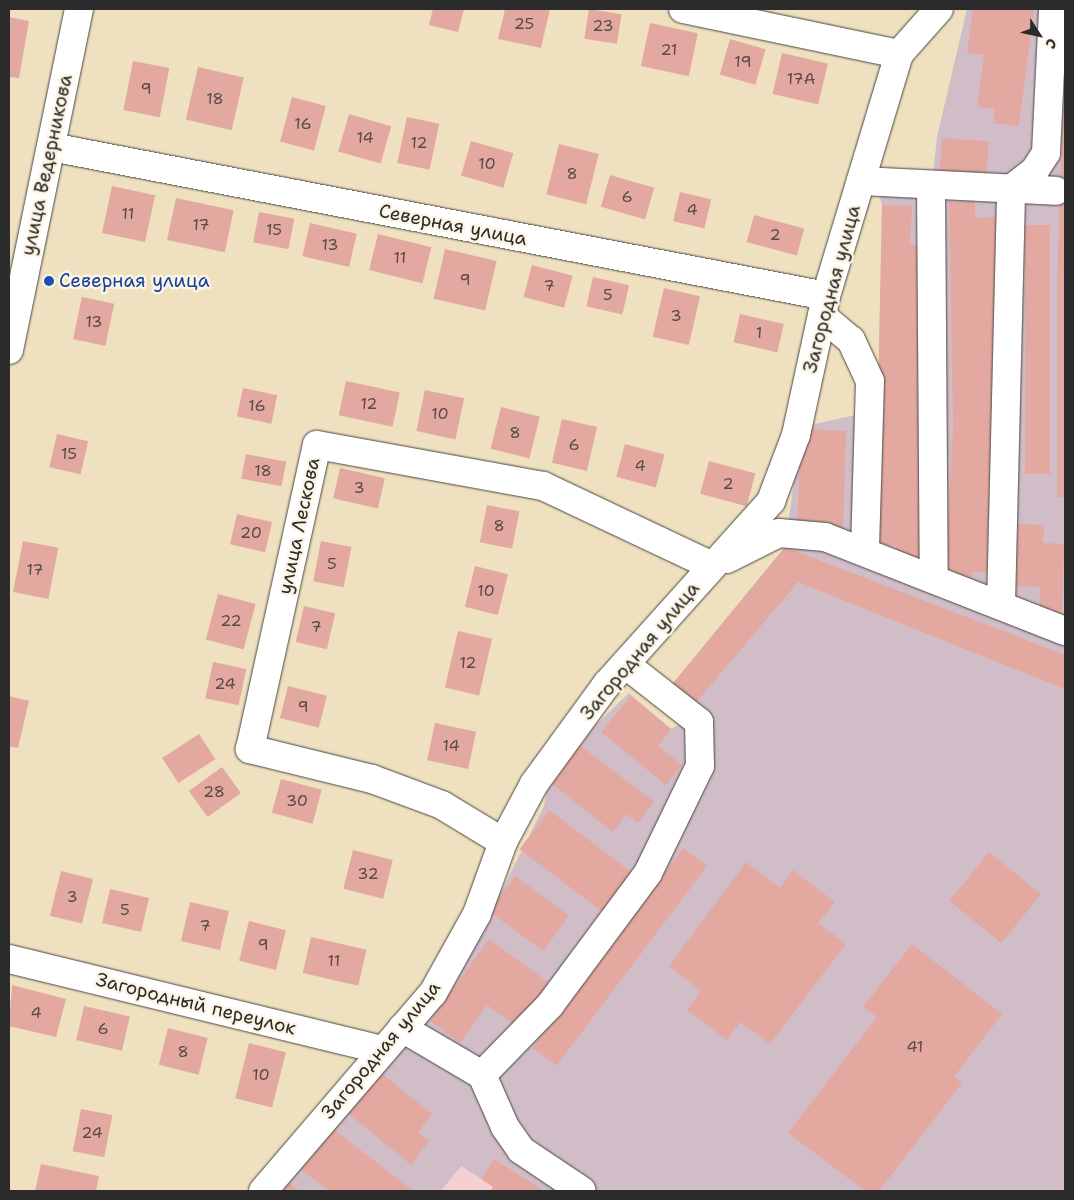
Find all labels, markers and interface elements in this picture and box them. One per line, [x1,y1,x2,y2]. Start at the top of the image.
north arrow [1014,10,1064,60]
house number: 25 [514,14,534,34]
house number: 23 [592,16,614,36]
text: С [1041,35,1061,52]
house number: 21 [660,40,678,60]
house number: 19 [734,52,752,72]
house number: 17А [787,69,815,89]
street label: улица Ведерникова [17,72,77,258]
house number: 9 [140,79,152,99]
house number: 18 [206,89,224,109]
house number: 16 [294,114,312,134]
house number: 14 [356,128,374,148]
house number: 12 [410,133,428,153]
house number: 10 [478,154,496,174]
house number: 8 [566,164,578,184]
house number: 6 [621,187,633,207]
street label: Северная улица [377,199,529,251]
house number: 4 [686,200,698,220]
street label: Загородная улица [799,203,865,375]
house number: 11 [122,204,134,224]
house number: 17 [192,215,210,235]
house number: 15 [266,220,282,240]
house number: 2 [769,225,781,245]
house number: 13 [321,235,339,255]
house number: 11 [394,248,406,268]
place label: Северная улица [59,270,209,292]
house number: 9 [459,270,471,290]
marker: Северная улица [43,275,55,287]
house number: 7 [543,276,555,296]
house number: 5 [603,285,613,305]
house number: 3 [670,306,682,326]
house number: 13 [85,312,103,332]
house number: 1 [756,323,762,343]
house number: 12 [360,394,378,414]
house number: 16 [248,396,266,416]
house number: 10 [431,404,449,424]
house number: 8 [509,423,521,443]
house number: 6 [568,435,580,455]
house number: 15 [61,444,77,464]
street label: улица Лескова [273,456,325,596]
house number: 4 [634,456,646,476]
house number: 18 [254,461,272,481]
house number: 2 [722,474,734,494]
house number: 3 [353,478,365,498]
house number: 8 [493,516,505,536]
house number: 20 [240,523,262,543]
house number: 5 [327,554,337,574]
house number: 17 [26,560,44,580]
street label: Загородная улица [576,577,704,725]
house number: 10 [477,581,495,601]
house number: 22 [220,611,242,631]
house number: 7 [310,617,322,637]
house number: 12 [459,653,477,673]
house number: 24 [214,674,236,694]
house number: 9 [297,697,309,717]
house number: 14 [442,736,460,756]
house number: 28 [203,782,225,802]
house number: 30 [286,791,308,811]
house number: 32 [357,864,379,884]
house number: 3 [66,887,78,907]
house number: 5 [120,900,130,920]
house number: 7 [199,916,211,936]
house number: 9 [257,935,269,955]
house number: 11 [328,951,340,971]
street label: Загородный переулок [94,968,298,1040]
street label: Загородная улица [317,976,445,1124]
house number: 4 [30,1003,42,1023]
house number: 6 [97,1019,109,1039]
house number: 41 [906,1037,924,1057]
house number: 8 [177,1042,189,1062]
house number: 10 [252,1065,270,1085]
house number: 24 [81,1123,103,1143]

